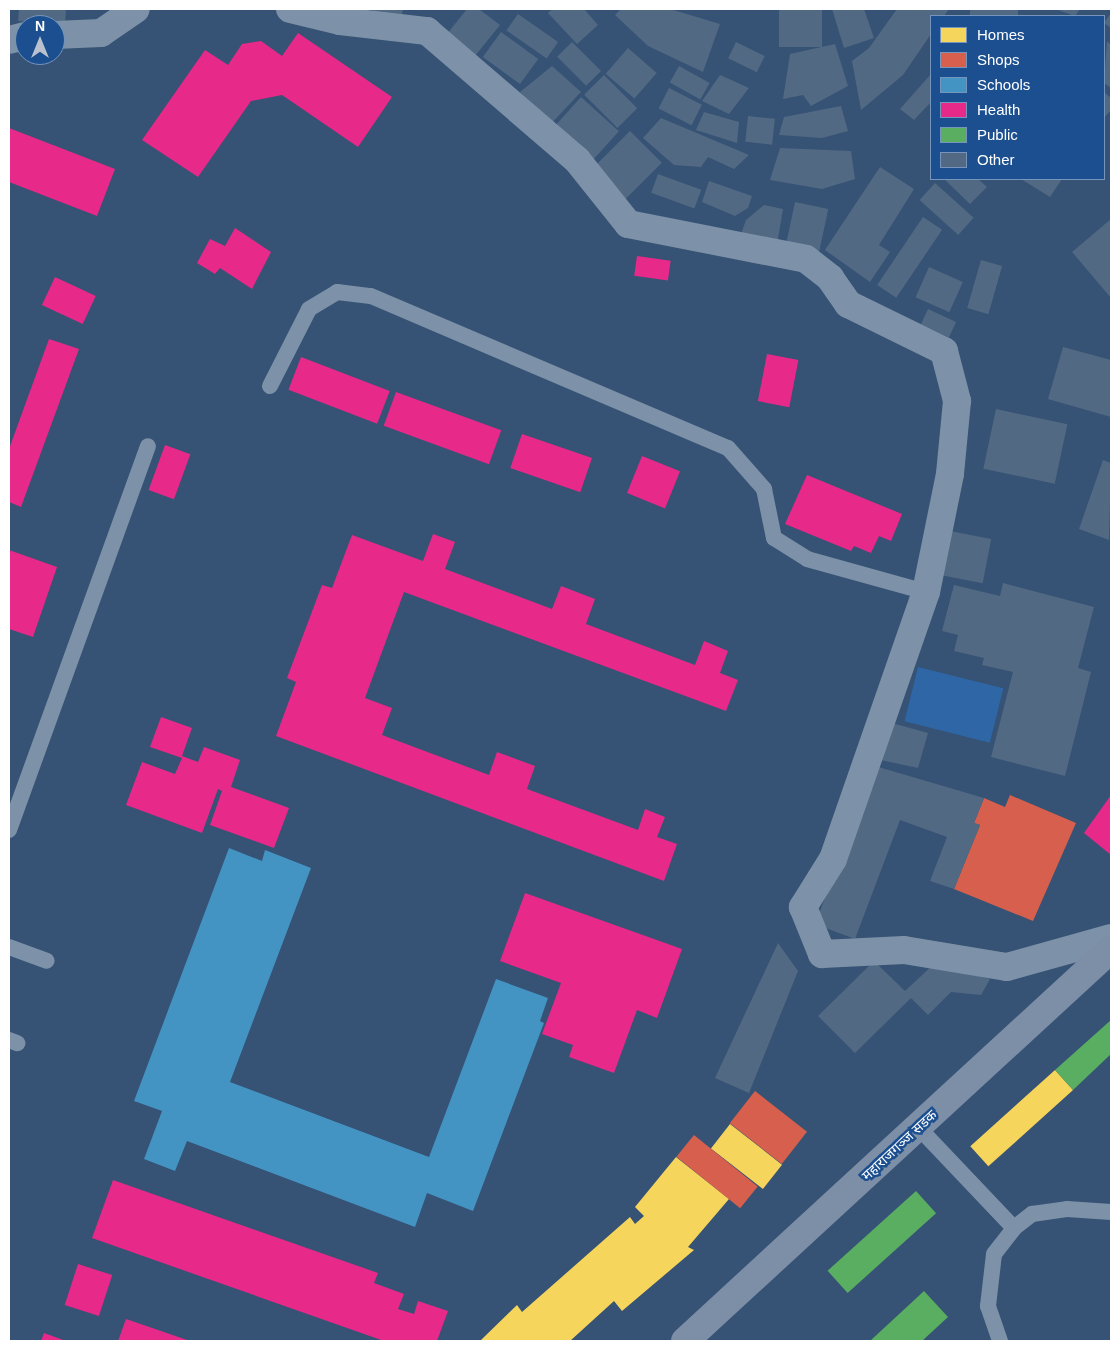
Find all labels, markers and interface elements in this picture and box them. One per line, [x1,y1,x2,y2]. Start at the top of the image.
north arrow [15,15,65,65]
legend [930,15,1105,180]
text: N [35,18,45,34]
text: Homes [977,26,1025,43]
text: Shops [977,51,1020,68]
text: Schools [977,76,1030,93]
text: Health [977,101,1020,118]
text: Public [977,126,1018,143]
text: Other [977,151,1015,168]
street label: महाराजगञ्ज सडक [858,1106,940,1184]

